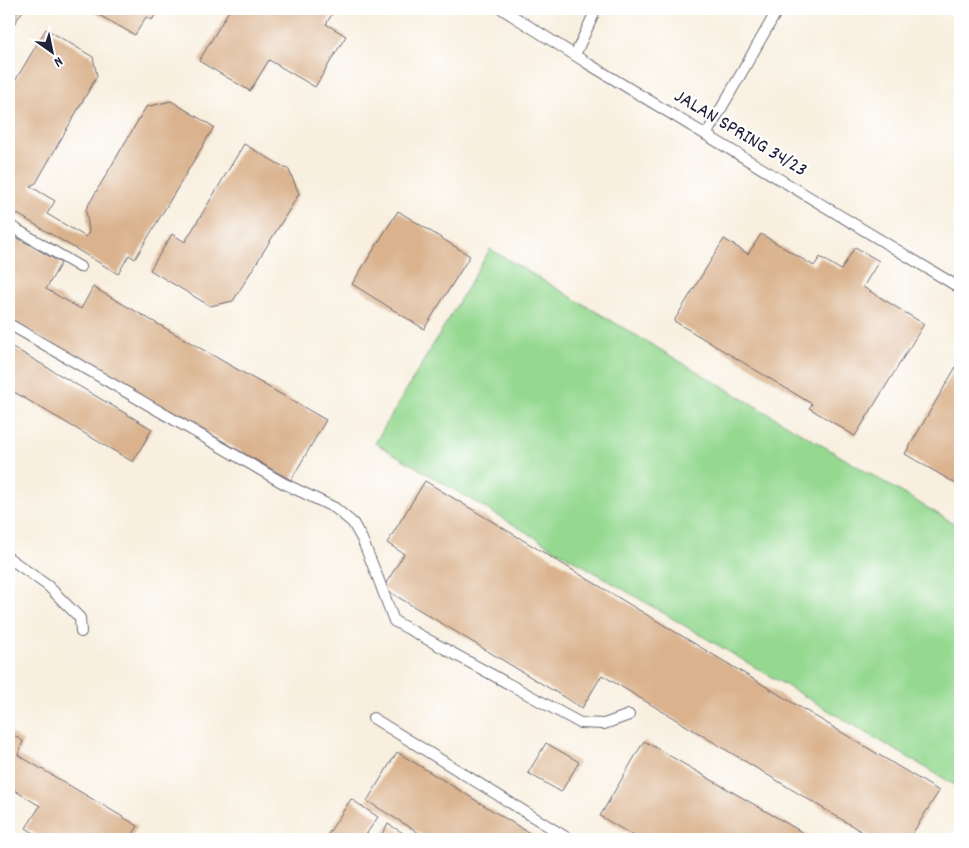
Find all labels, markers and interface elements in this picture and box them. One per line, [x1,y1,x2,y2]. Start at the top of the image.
north arrow [28,28,78,78]
text: N [50,51,66,72]
street label: JALAN SPRING 34/23 [668,83,812,185]

